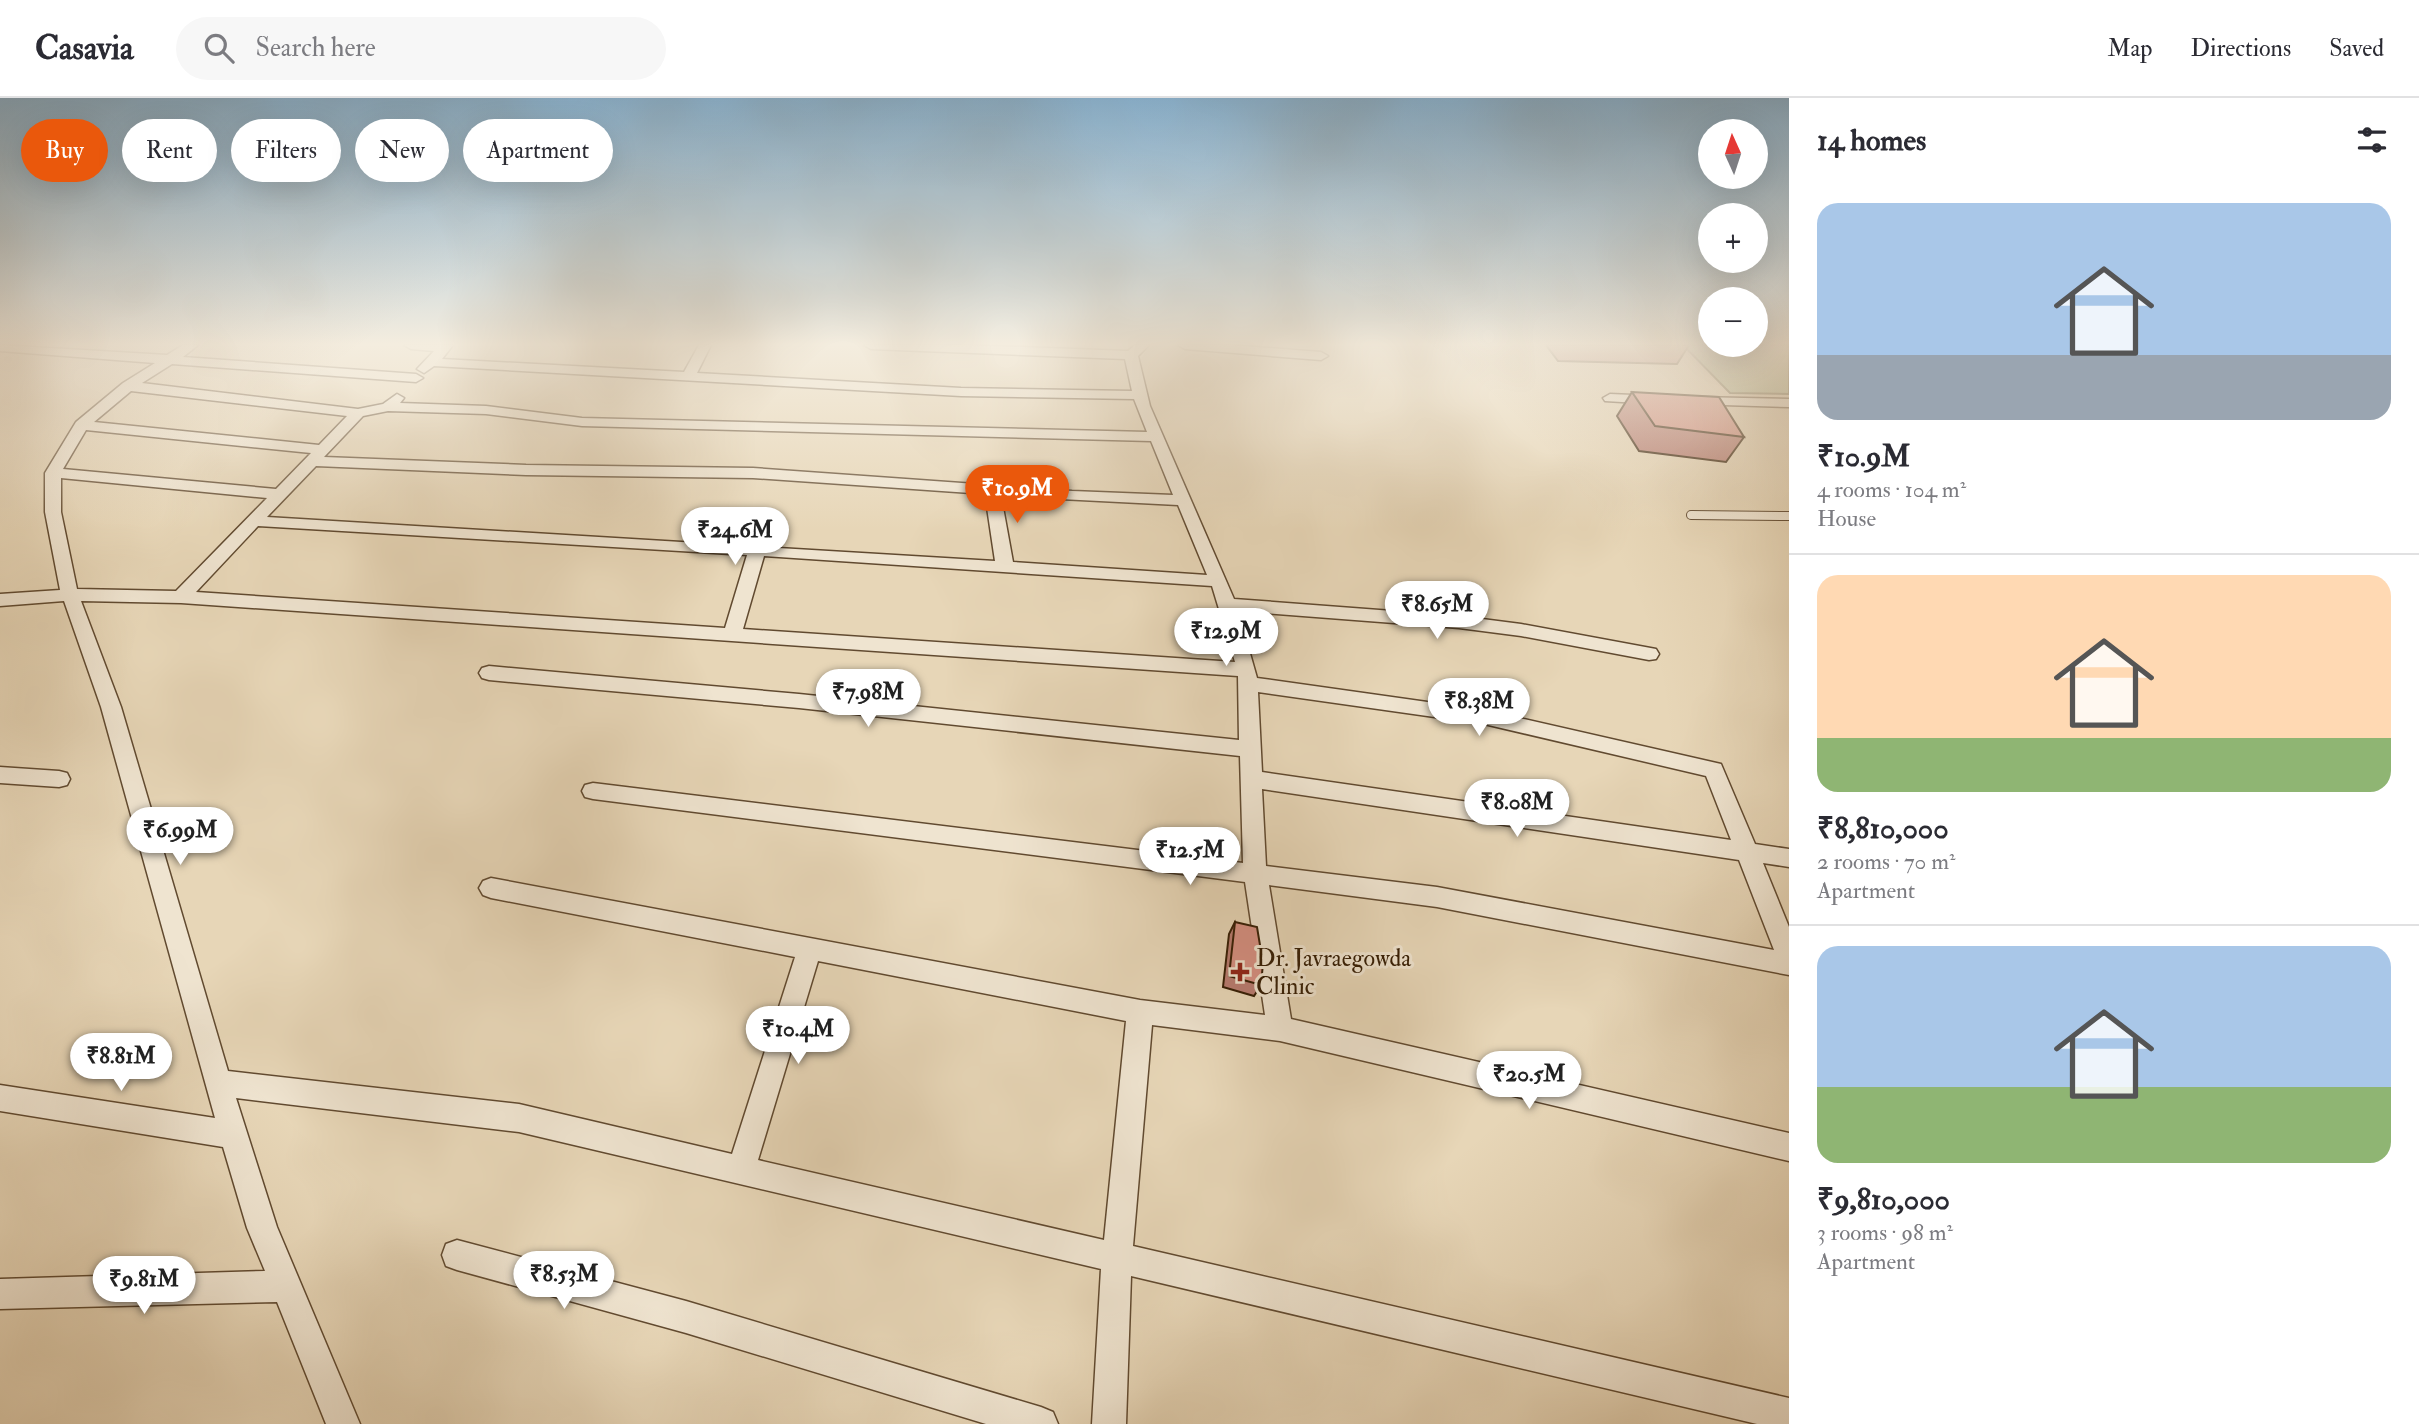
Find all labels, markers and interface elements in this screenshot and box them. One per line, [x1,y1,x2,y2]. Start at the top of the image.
search box [176,17,666,80]
text: Casavia [35,28,134,69]
icon: search [200,29,238,67]
text: Search here [256,32,376,64]
text: Map [2107,33,2152,64]
text: Directions [2190,33,2291,64]
text: Saved [2329,33,2384,64]
chip: Buy [21,119,108,182]
chip: Rent [122,119,217,182]
chip: Filters [231,119,341,182]
chip: New [355,119,449,182]
chip: Apartment [463,119,613,182]
north arrow [1698,119,1768,189]
map controls [1698,119,1768,357]
icon: filters [2353,121,2391,159]
text: 14 homes [1817,122,1926,159]
button: + [1698,203,1768,273]
icon: home [2041,248,2167,374]
button: − [1698,287,1768,357]
text: ₹10.9M [1817,438,1910,475]
pin: ₹10.9M [960,466,1074,525]
text: ₹10.9M [981,473,1053,502]
text: 4 rooms · 104 m² [1817,475,1966,504]
text: House [1817,504,1876,533]
pin: ₹24.6M [678,508,792,567]
text: ₹24.6M [697,515,773,544]
pin: ₹8.65M [1380,582,1494,641]
text: ₹8.65M [1401,589,1473,618]
pin: ₹12.9M [1169,608,1283,668]
text: ₹12.9M [1190,616,1262,645]
icon: home [2041,620,2167,746]
pin: ₹7.98M [811,670,925,729]
text: ₹7.98M [832,677,904,706]
pin: ₹8.38M [1422,678,1536,738]
text: ₹8.38M [1444,686,1514,715]
pin: ₹8.08M [1460,780,1574,839]
text: ₹8.08M [1480,787,1554,816]
pin: ₹6.99M [123,808,237,867]
text: ₹8,810,000 [1817,810,1949,847]
text: ₹6.99M [142,815,218,844]
pin: ₹12.5M [1133,828,1247,887]
text: ₹12.5M [1155,835,1225,864]
text: 2 rooms · 70 m² [1817,847,1956,876]
text: Apartment [1817,876,1915,905]
place label: Dr. Javraegowda Clinic [1256,943,1412,1002]
marker: Dr. Javraegowda Clinic [1230,962,1250,982]
icon: home [2041,991,2167,1117]
pin: ₹10.4M [741,1006,855,1066]
text: ₹10.4M [762,1014,834,1043]
pin: ₹8.81M [64,1034,178,1093]
text: ₹8.81M [86,1041,156,1070]
pin: ₹20.5M [1472,1052,1586,1111]
text: ₹20.5M [1492,1059,1566,1088]
text: ₹9,810,000 [1817,1181,1950,1218]
text: 3 rooms · 98 m² [1817,1218,1953,1247]
text: Apartment [1817,1247,1915,1276]
pin: ₹8.53M [507,1252,621,1311]
pin: ₹9.81M [87,1256,201,1316]
text: ₹8.53M [529,1259,599,1288]
text: ₹9.81M [109,1264,179,1293]

